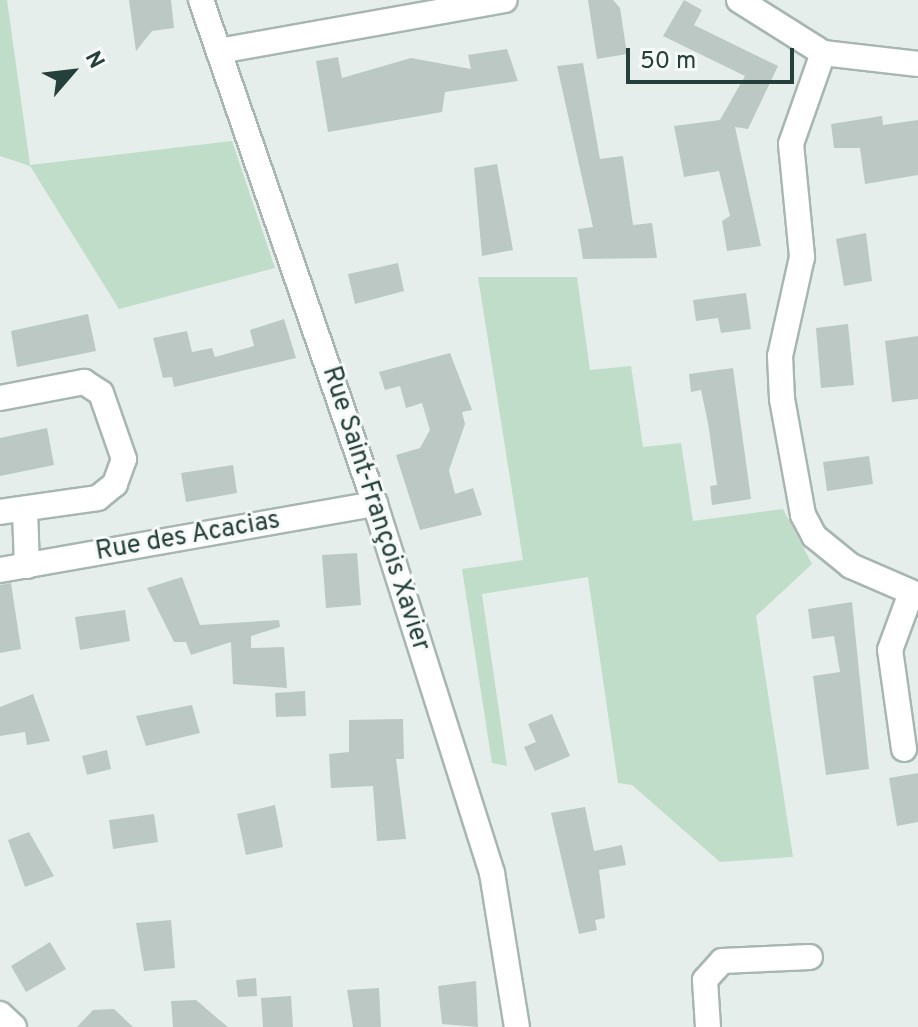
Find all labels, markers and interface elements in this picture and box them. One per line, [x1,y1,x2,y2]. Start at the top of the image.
north arrow [32,32,112,112]
scale bar [630,32,798,82]
text: N [78,47,109,74]
text: 50 m [640,47,696,77]
street label: Rue Saint-François Xavier [314,363,436,655]
street label: Rue des Acacias [93,505,283,569]

